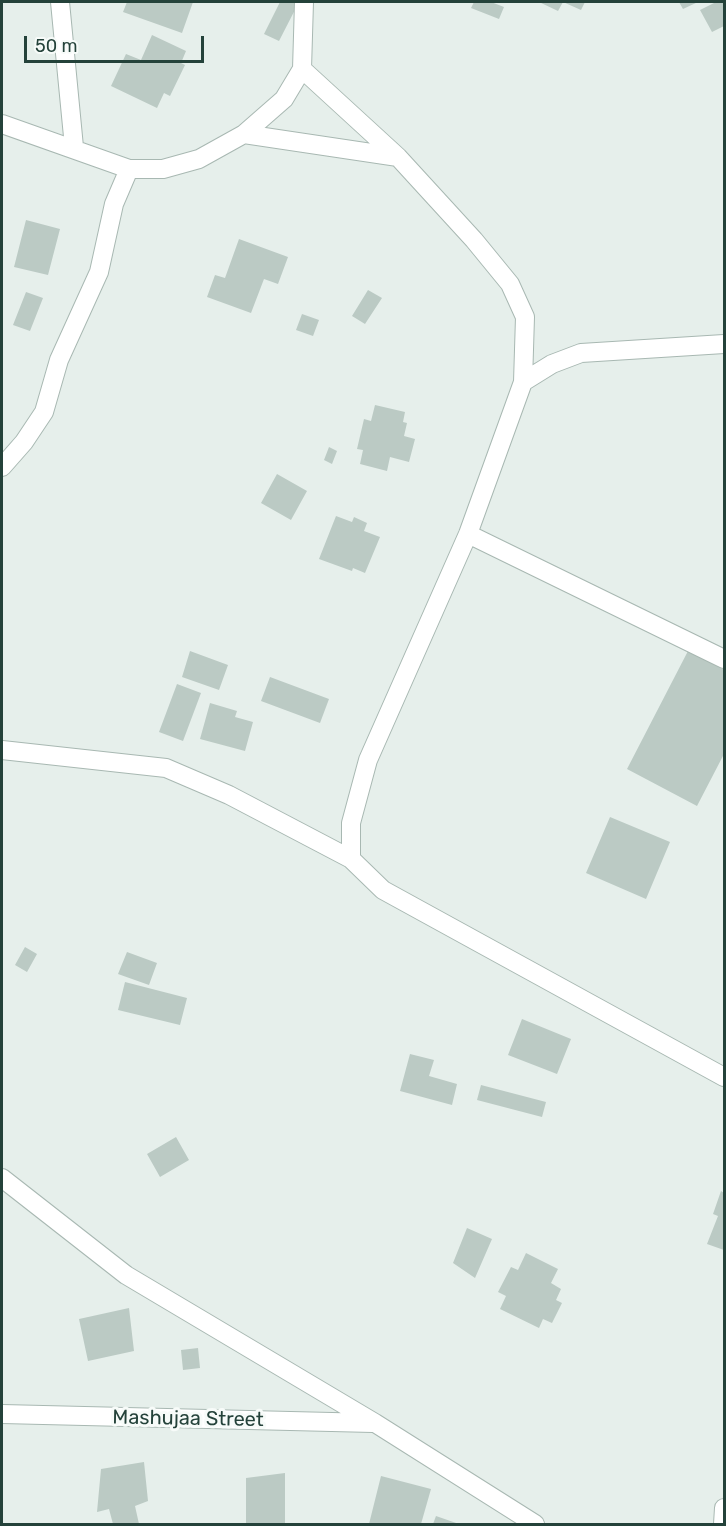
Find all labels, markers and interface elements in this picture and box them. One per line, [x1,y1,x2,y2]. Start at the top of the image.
scale bar [27,24,207,62]
text: 50 m [35,35,78,57]
street label: Mashujaa Street [112,1406,264,1432]

